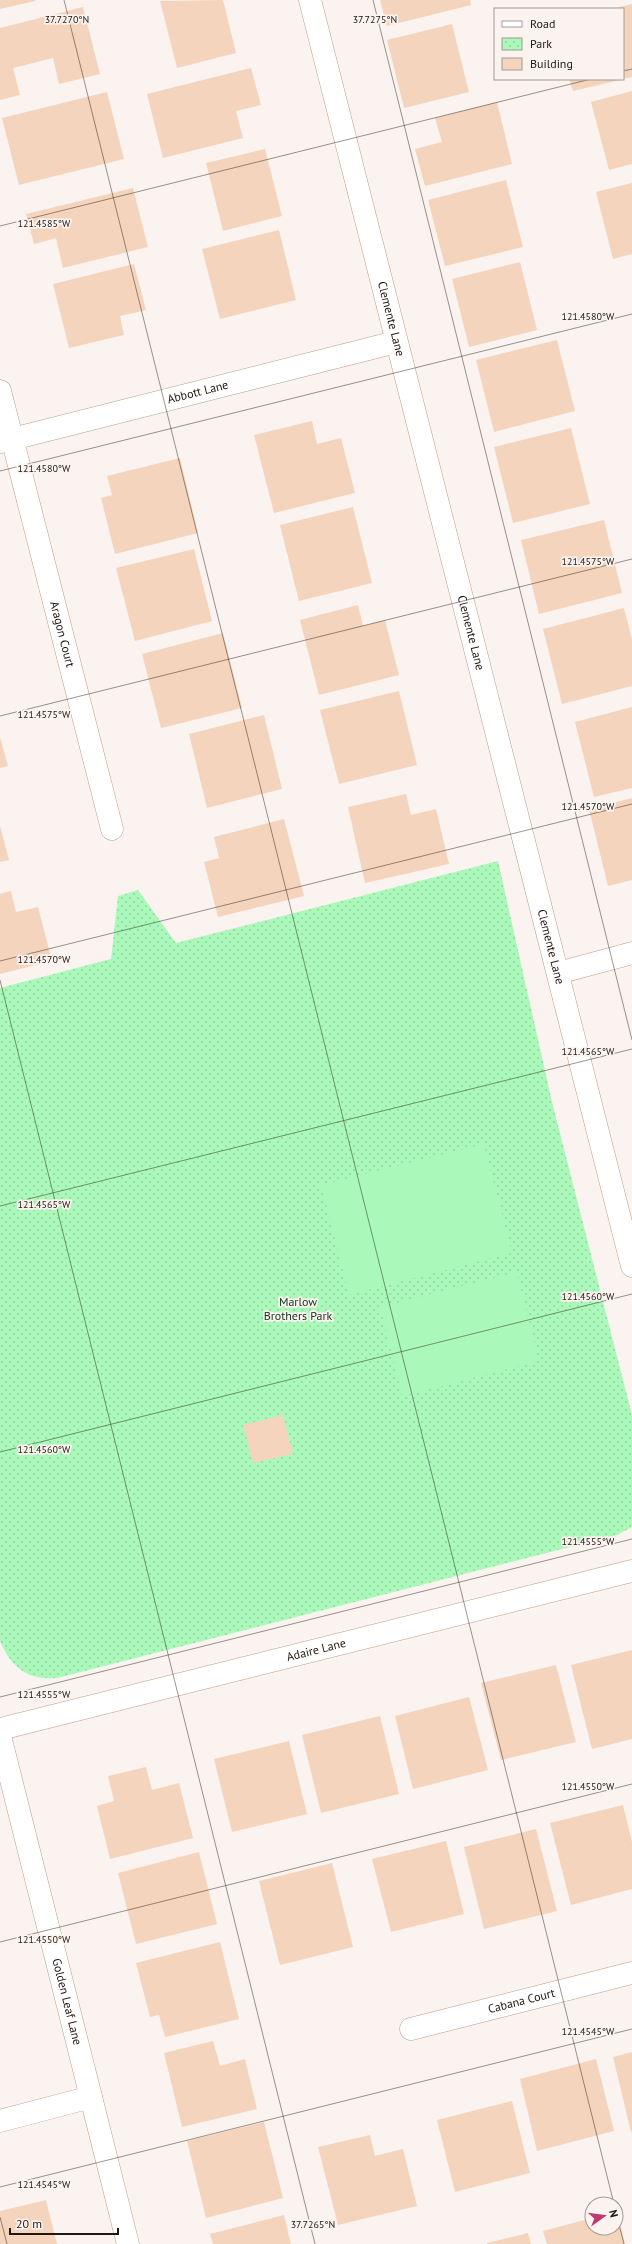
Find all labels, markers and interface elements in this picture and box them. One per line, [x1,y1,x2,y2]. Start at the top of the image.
legend [494,8,624,80]
text: 37.7270°N [45,13,89,26]
text: 37.7275°N [353,13,397,26]
text: Road [530,16,555,31]
text: Park [530,36,552,51]
text: Building [530,56,573,71]
text: 121.4585°W [18,217,71,230]
street label: Clemente Lane [375,280,408,358]
text: 121.4580°W [562,310,615,323]
street label: Abbott Lane [166,377,230,406]
text: 121.4580°W [18,462,71,475]
text: 121.4575°W [562,555,615,568]
street label: Clemente Lane [455,594,488,672]
street label: Aragon Court [47,599,78,669]
text: 121.4575°W [18,708,71,721]
text: 121.4570°W [562,800,615,813]
street label: Clemente Lane [535,908,568,986]
text: 121.4570°W [18,953,71,966]
text: 121.4565°W [562,1045,615,1058]
text: 121.4565°W [18,1198,71,1211]
text: 121.4560°W [562,1290,615,1303]
park label: Marlow Brothers Park [264,1294,333,1323]
text: 121.4560°W [18,1443,71,1456]
text: 121.4555°W [562,1535,615,1548]
street label: Adaire Lane [285,1635,347,1664]
text: 121.4555°W [18,1688,71,1701]
text: 121.4550°W [562,1780,615,1793]
text: 121.4550°W [18,1933,71,1946]
street label: Golden Leaf Lane [49,1957,86,2047]
street label: Cabana Court [486,1985,557,2016]
text: 121.4545°W [562,2025,615,2038]
text: 121.4545°W [18,2178,71,2191]
north arrow [584,2196,624,2236]
text: N [606,2208,621,2219]
scale bar [10,2210,118,2236]
text: 20 m [16,2216,42,2231]
text: 37.7265°N [291,2218,335,2231]

